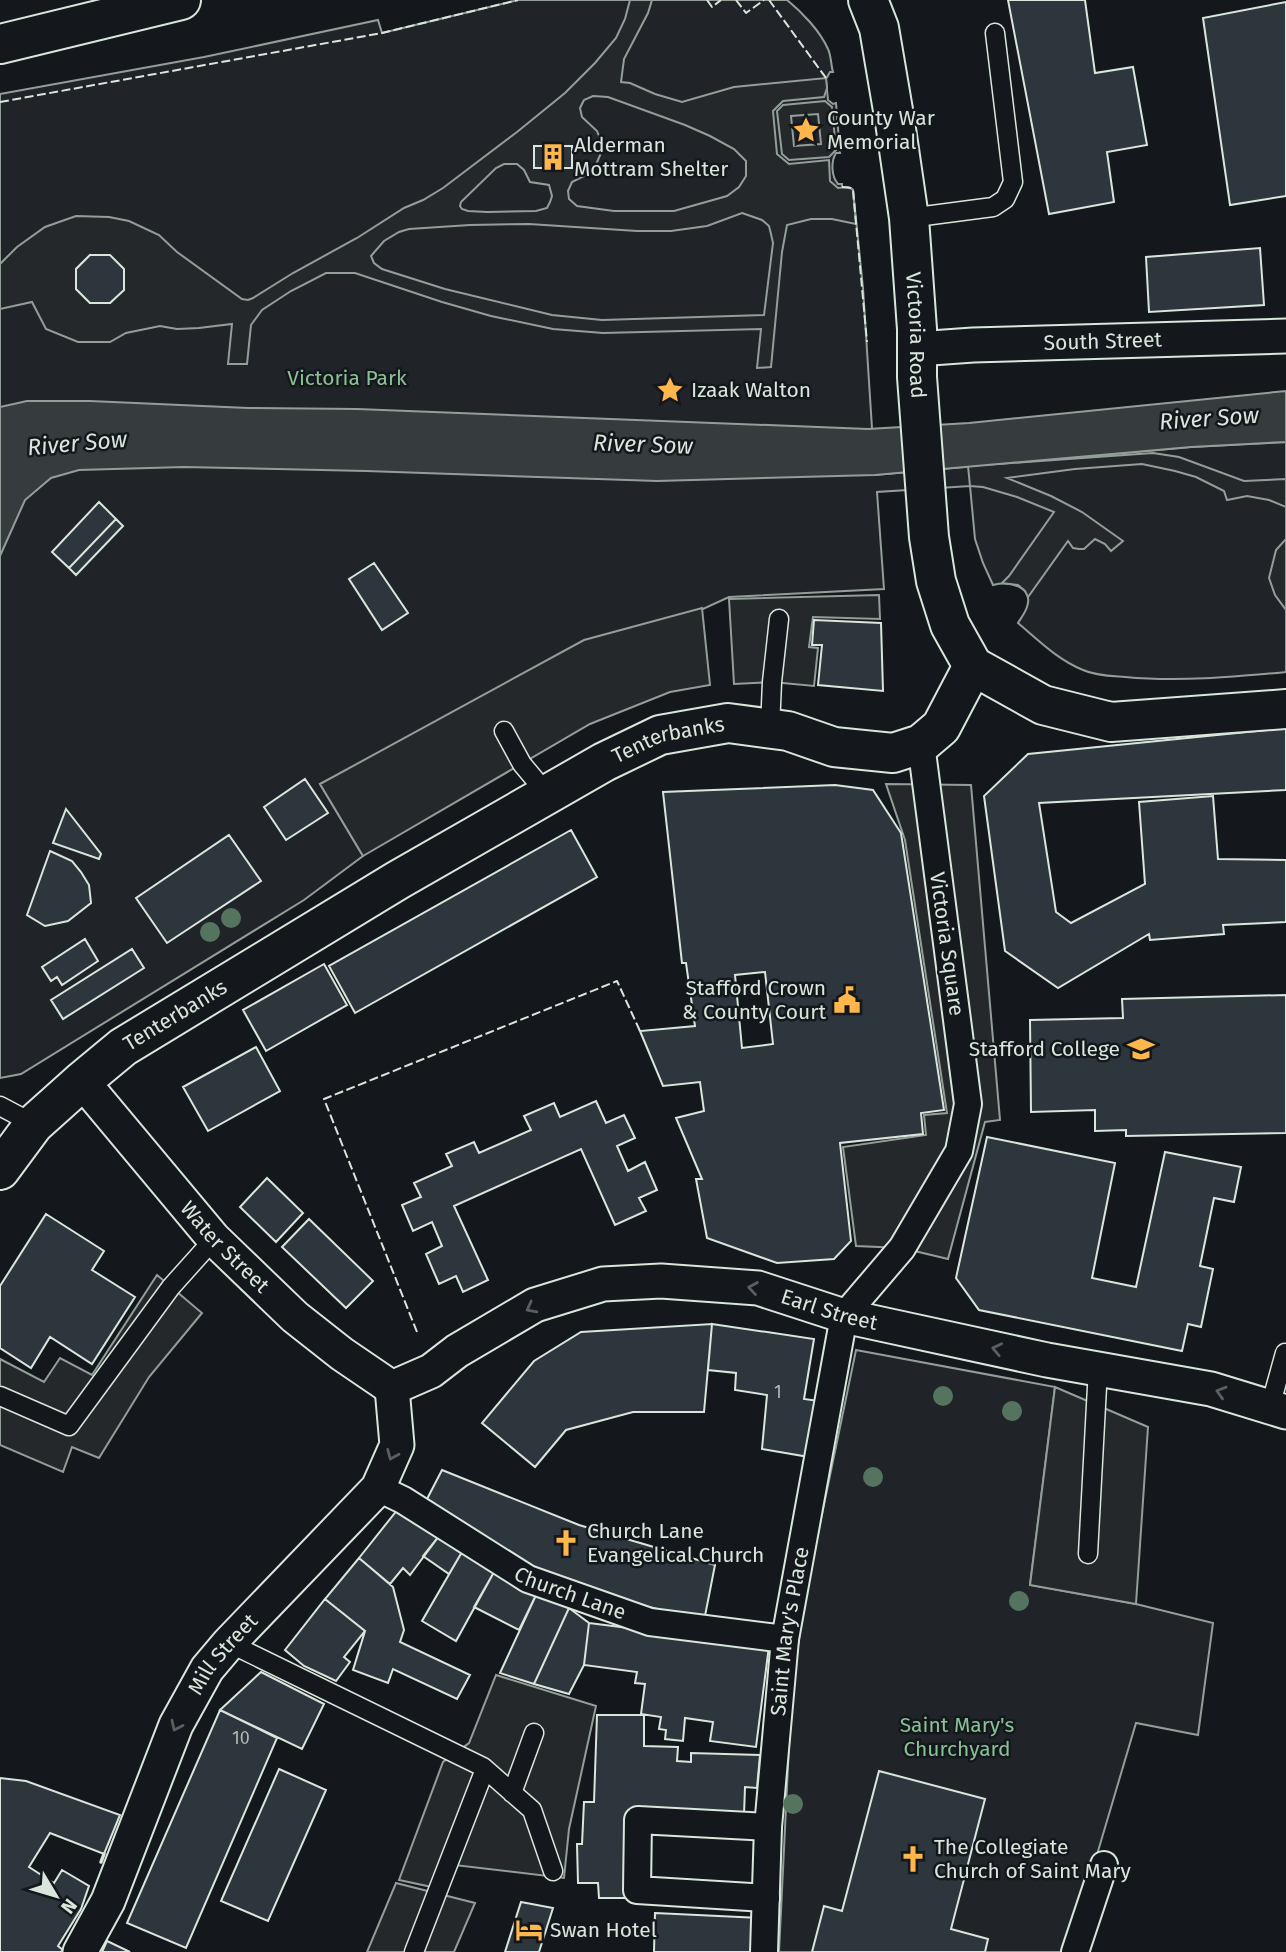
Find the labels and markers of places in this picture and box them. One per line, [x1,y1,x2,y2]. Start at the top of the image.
place label: County War Memorial [827,105,935,155]
place icon: County War Memorial [791,115,821,145]
place label: Alderman Mottram Shelter [574,132,728,182]
building icon: Alderman Mottram Shelter [538,142,568,172]
place icon: Izaak Walton [655,375,685,405]
place label: Izaak Walton [691,377,811,403]
place label: Stafford Crown & County Court [682,975,826,1025]
public building icon: Stafford Crown & County Court [832,985,862,1015]
school or university icon: Stafford College [1126,1034,1156,1064]
place label: Stafford College [969,1036,1120,1062]
place label: Church Lane Evangelical Church [587,1518,764,1568]
church icon: Church Lane Evangelical Church [551,1528,581,1558]
place label: The Collegiate Church of Saint Mary [934,1834,1131,1884]
church icon: The Collegiate Church of Saint Mary [898,1844,928,1874]
hotel icon: Swan Hotel [514,1915,544,1945]
place label: Swan Hotel [550,1917,657,1943]

